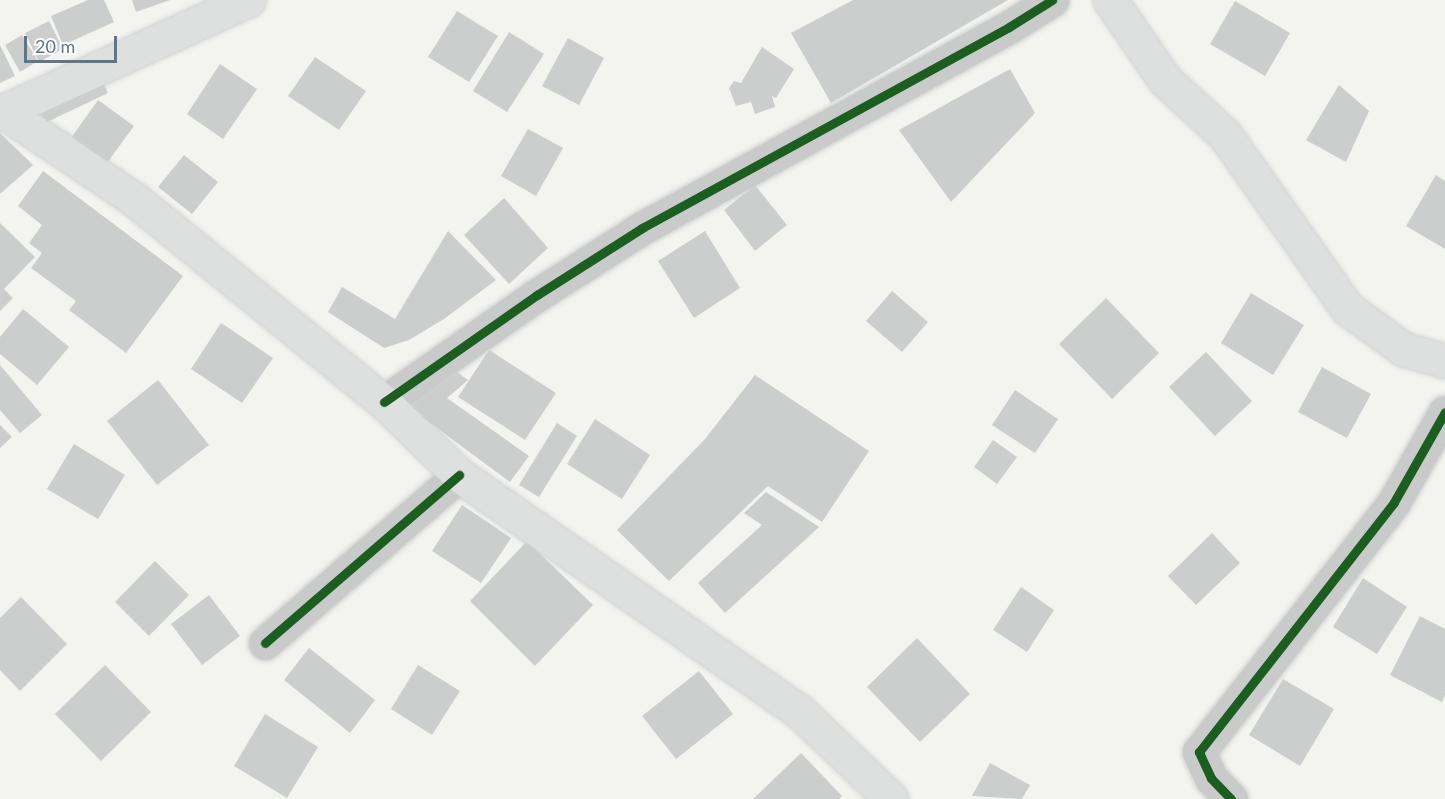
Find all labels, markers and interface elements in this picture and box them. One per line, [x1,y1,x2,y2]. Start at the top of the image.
scale bar [27,24,120,62]
text: 20 m [35,35,75,57]

